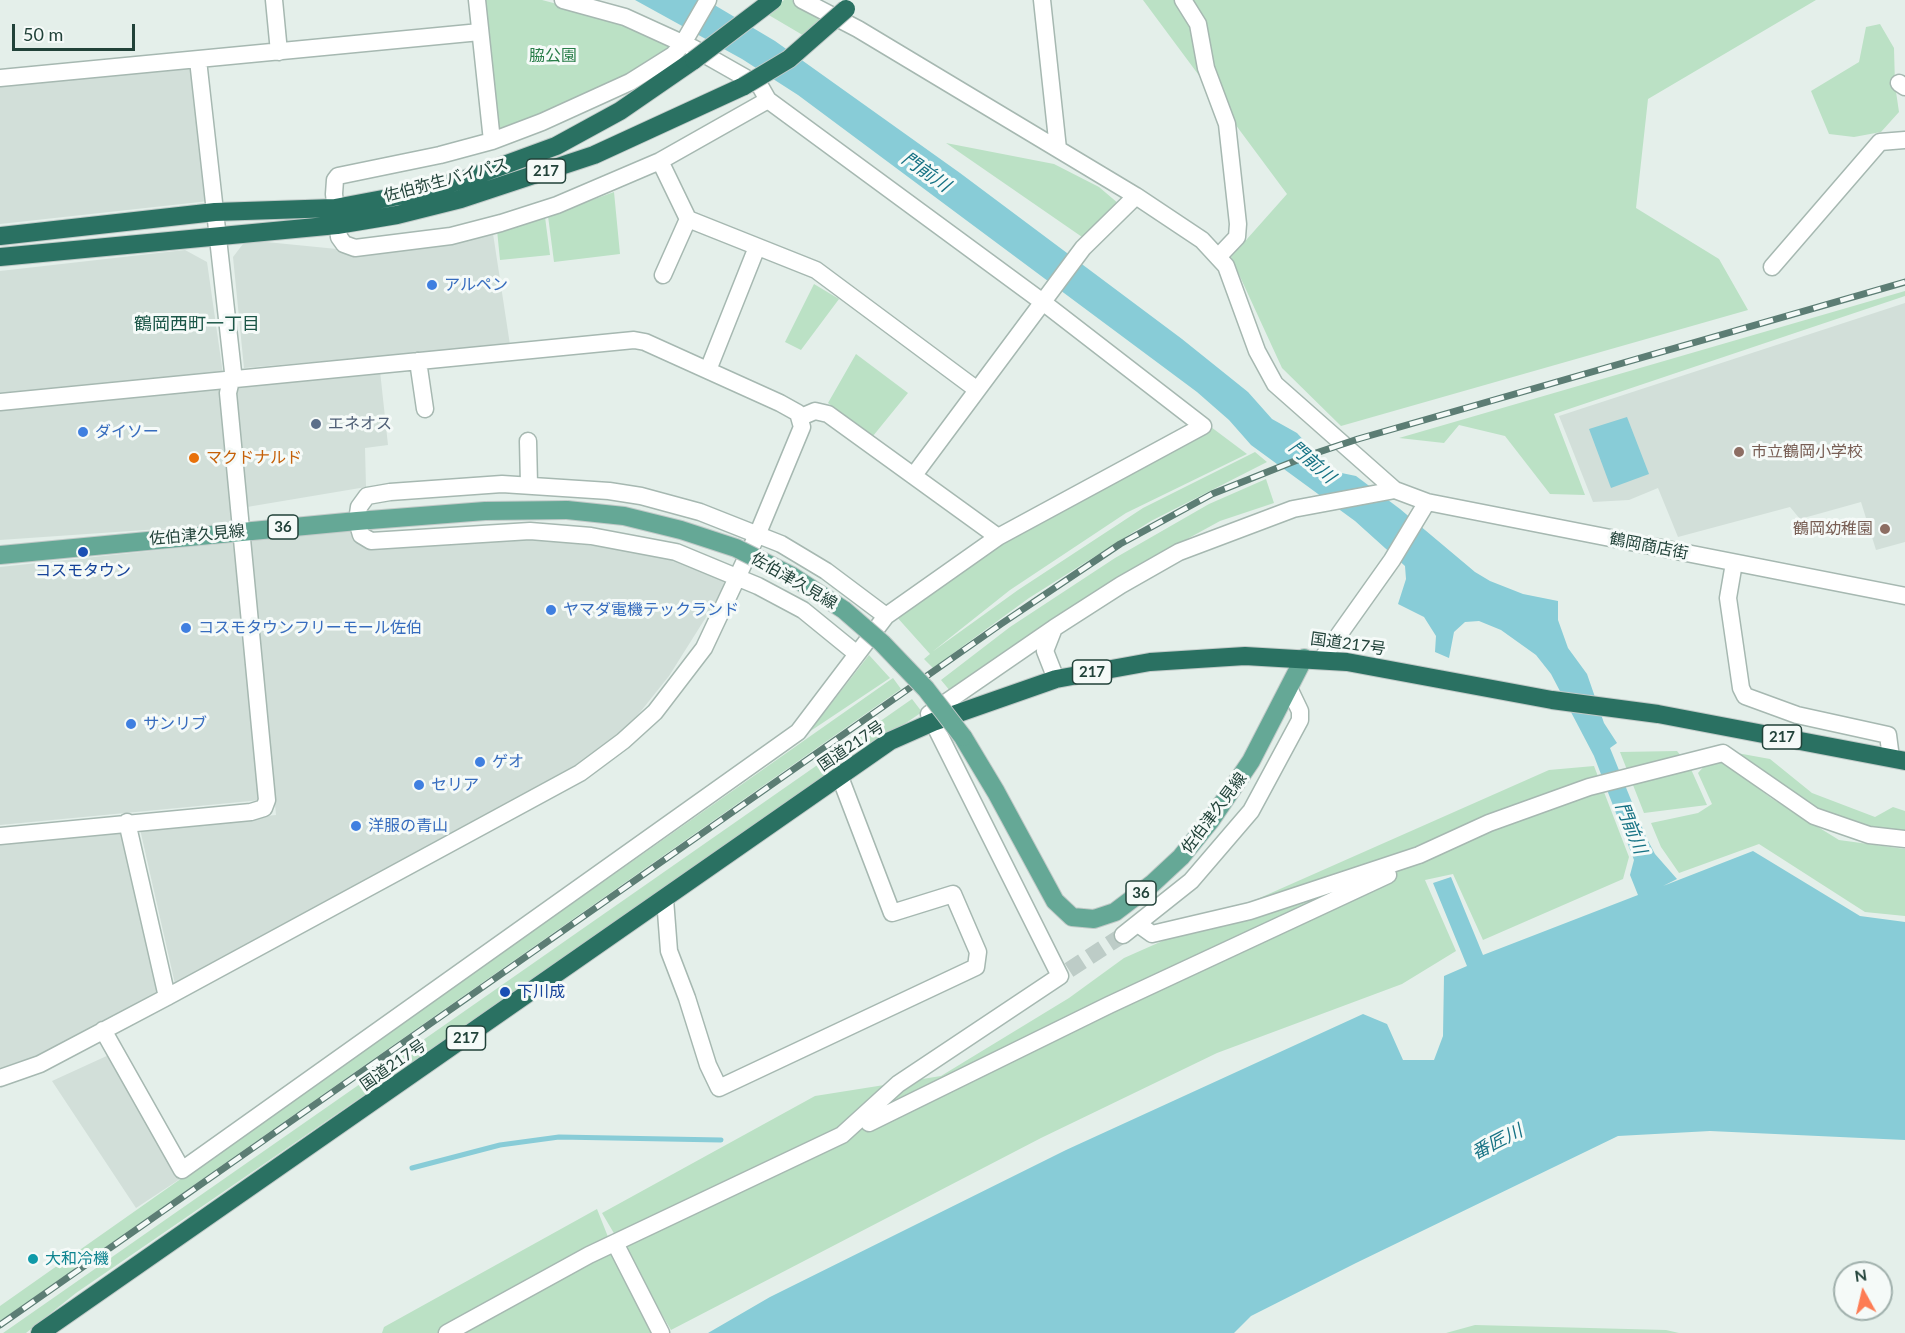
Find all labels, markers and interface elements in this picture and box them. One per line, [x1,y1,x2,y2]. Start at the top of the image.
scale bar [15,12,138,50]
text: 50 m [23,23,63,45]
park label: 脇公園 [529,46,577,66]
water label: 門前川 [898,148,954,196]
street label: 佐伯弥生バイパス [382,154,510,206]
road number: 217 [526,159,566,183]
place label: アルペン [444,275,508,295]
marker: アルペン [425,278,439,292]
district label: 鶴岡西町一丁目 [134,313,260,335]
place label: エネオス [328,414,392,434]
marker: エネオス [309,417,323,431]
place label: ダイソー [95,422,159,442]
marker: ダイソー [76,425,90,439]
water label: 門前川 [1285,436,1339,488]
place label: 市立鶴岡小学校 [1751,442,1863,462]
marker: 市立鶴岡小学校 [1732,445,1746,459]
place label: マクドナルド [206,448,302,468]
marker: マクドナルド [187,451,201,465]
road number: 36 [268,515,298,539]
place label: 鶴岡幼稚園 [1793,519,1873,539]
street label: 佐伯津久見線 [148,521,246,549]
marker: 鶴岡幼稚園 [1878,522,1892,536]
street label: 鶴岡商店街 [1608,529,1690,563]
marker: コスモタウン [76,545,90,559]
street label: 佐伯津久見線 [748,549,840,613]
place label: コスモタウン [35,561,131,581]
place label: ヤマダ電機テックランド [563,600,739,620]
marker: ヤマダ電機テックランド [544,603,558,617]
place label: コスモタウンフリーモール佐伯 [198,618,422,638]
marker: コスモタウンフリーモール佐伯 [179,621,193,635]
street label: 国道217号 [1309,629,1387,659]
road number: 217 [1072,660,1112,684]
place label: サンリブ [143,714,207,734]
marker: サンリブ [124,717,138,731]
street label: 国道217号 [814,717,888,775]
road number: 217 [1762,725,1802,749]
place label: ゲオ [492,752,524,772]
marker: ゲオ [473,755,487,769]
street label: 佐伯津久見線 [1177,769,1251,857]
place label: セリア [431,775,479,795]
marker: セリア [412,778,426,792]
water label: 門前川 [1611,799,1651,857]
place label: 洋服の青山 [368,816,448,836]
marker: 洋服の青山 [349,819,363,833]
road number: 36 [1126,881,1156,905]
place label: 下川成 [517,982,565,1002]
marker: 下川成 [498,985,512,999]
road number: 217 [446,1026,486,1050]
street label: 国道217号 [356,1035,430,1095]
water label: 番匠川 [1468,1120,1526,1164]
place label: 大和冷機 [45,1249,109,1269]
marker: 大和冷機 [26,1252,40,1266]
north arrow [1833,1261,1893,1321]
text: N [1853,1264,1868,1285]

